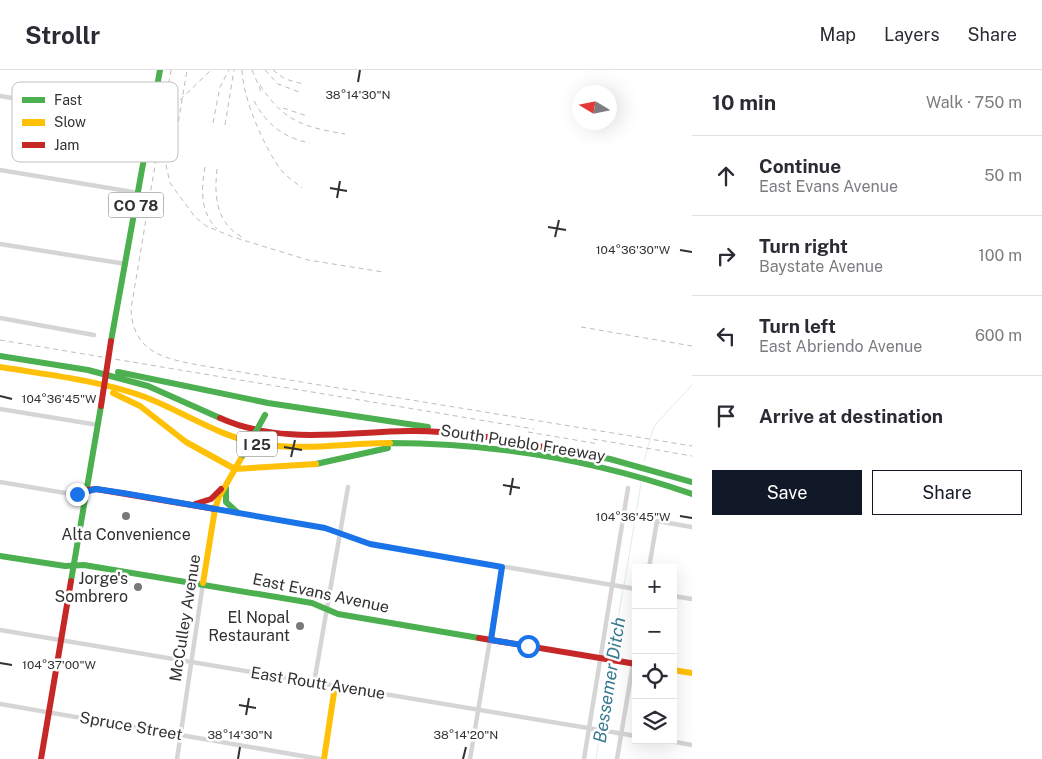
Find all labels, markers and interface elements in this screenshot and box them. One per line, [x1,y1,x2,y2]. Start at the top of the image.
text: Strollr [25,21,100,49]
text: Map [820,24,856,45]
text: Layers [884,24,940,45]
text: Share [968,24,1017,45]
legend [12,82,178,162]
north arrow [572,85,617,130]
text: 38°14'30"N [325,88,391,102]
text: 10 min [712,90,776,115]
text: Fast [54,92,82,108]
text: Walk · 750 m [926,93,1022,112]
text: Slow [54,114,86,130]
text: Jam [54,137,79,153]
text: Continue [759,155,841,177]
icon: ahead [712,162,740,190]
text: 50 m [984,166,1022,185]
text: East Evans Avenue [759,177,898,196]
road number: CO 78 [108,192,164,218]
text: Turn right [759,235,848,257]
icon: right [712,242,740,270]
text: 104°36'30"W [596,243,671,257]
text: 100 m [978,246,1022,265]
text: Baystate Avenue [759,257,883,276]
text: Turn left [759,315,836,337]
icon: left [712,322,740,350]
text: 600 m [975,326,1022,345]
text: East Abriendo Avenue [759,337,922,356]
text: 104°36'45"W [22,392,97,406]
icon: arrive [712,402,740,430]
text: Arrive at destination [759,405,943,427]
street label: South Pueblo Freeway [439,421,607,465]
road number: I 25 [237,432,277,456]
button: Save [712,470,862,515]
button: Share [872,470,1022,515]
route end [66,483,89,506]
marker: Alta Convenience [120,510,132,522]
text: 104°36'45"W [596,510,671,524]
place label: Alta Convenience [61,525,191,544]
street label: McCulley Avenue [166,553,204,683]
map controls [632,564,677,744]
button: + [632,564,677,609]
place label: Jorge's Sombrero [54,569,128,606]
street label: East Evans Avenue [251,569,391,617]
marker: Jorge's Sombrero [132,581,144,593]
place label: El Nopal Restaurant [208,608,290,645]
button: − [632,609,677,654]
water label: Bessemer Ditch [589,616,629,744]
marker: El Nopal Restaurant [294,620,306,632]
route start [517,635,540,658]
button: locate [632,654,677,699]
text: 104°37'00"W [22,658,97,672]
street label: East Routt Avenue [249,663,387,703]
button: layers [632,699,677,744]
street label: Spruce Street [78,708,184,744]
text: 38°14'30"N [207,728,273,742]
text: 38°14'20"N [434,728,498,742]

